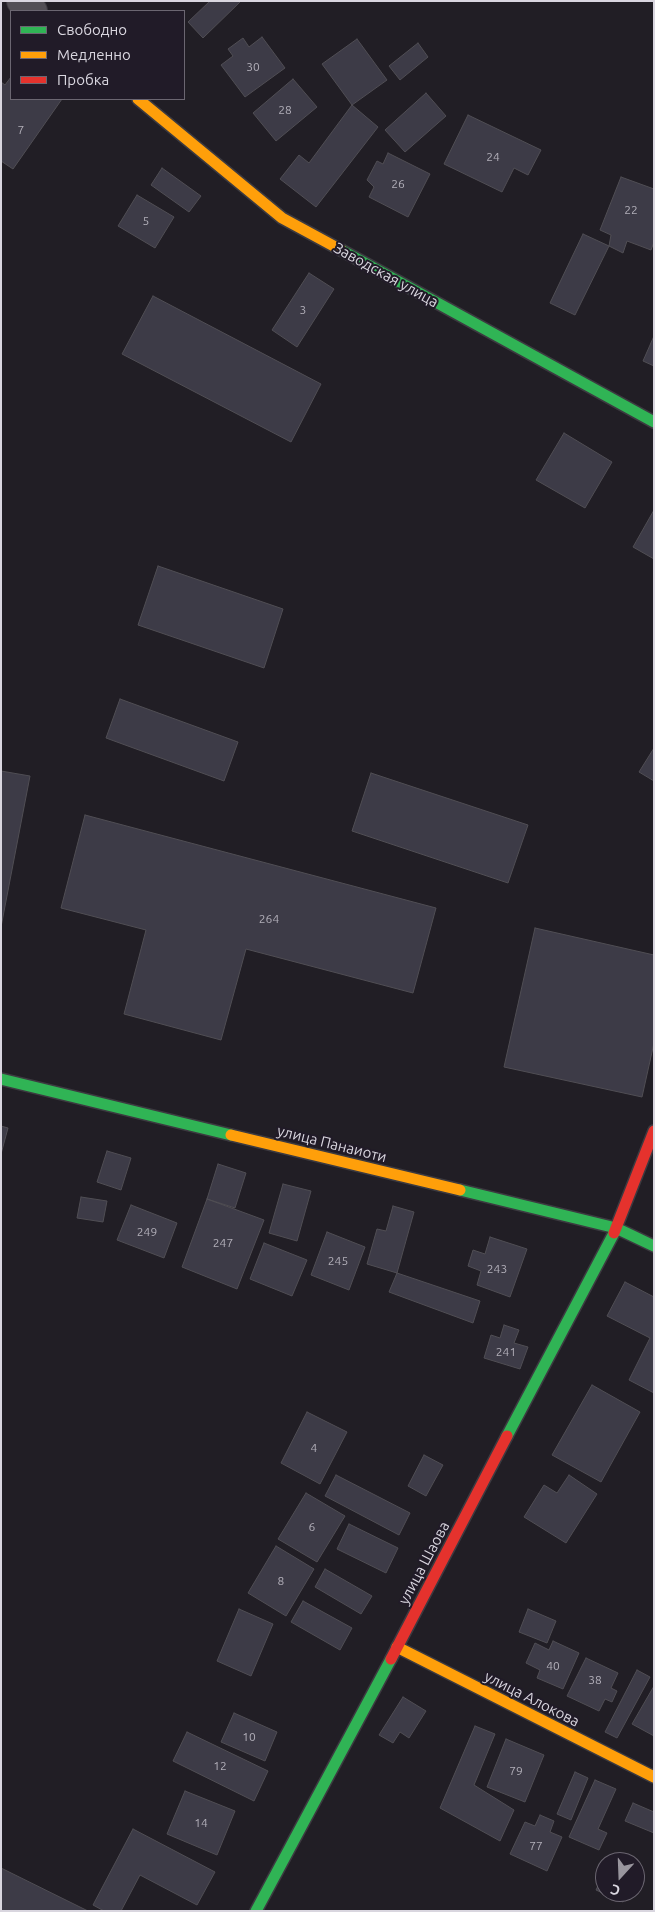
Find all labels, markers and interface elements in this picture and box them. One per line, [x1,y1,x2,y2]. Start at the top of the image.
legend [10,10,185,100]
text: Свободно [57,21,127,38]
text: Медленно [57,46,131,63]
house number: 30 [246,60,260,74]
text: Пробка [57,71,109,88]
house number: 28 [278,103,292,117]
house number: 7 [18,123,24,137]
house number: 24 [486,150,500,164]
house number: 26 [391,177,405,191]
house number: 22 [624,203,638,217]
house number: 5 [143,214,149,228]
street label: Заводская улица [331,239,441,311]
house number: 3 [300,303,306,317]
house number: 264 [259,912,279,926]
street label: улица Панаиоти [275,1122,389,1166]
house number: 249 [137,1225,157,1239]
house number: 247 [213,1236,233,1250]
house number: 245 [328,1254,348,1268]
house number: 243 [487,1262,507,1276]
house number: 241 [496,1345,516,1359]
house number: 4 [311,1441,317,1455]
street label: улица Шаова [395,1518,453,1608]
house number: 6 [309,1520,315,1534]
house number: 8 [278,1574,284,1588]
house number: 40 [546,1659,560,1673]
street label: улица Алокова [481,1667,583,1731]
house number: 38 [588,1673,602,1687]
house number: 10 [242,1730,256,1744]
house number: 12 [213,1759,227,1773]
house number: 79 [509,1764,523,1778]
house number: 14 [194,1816,208,1830]
house number: 77 [529,1839,543,1853]
north arrow [595,1852,645,1902]
text: С [608,1881,622,1899]

